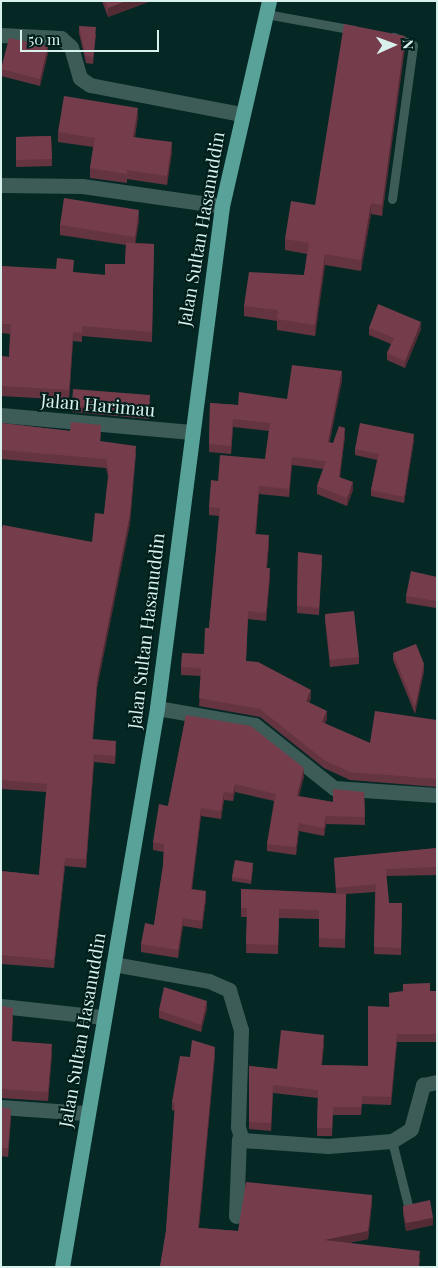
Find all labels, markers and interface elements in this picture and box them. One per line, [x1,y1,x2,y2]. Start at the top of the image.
scale bar [22,20,161,52]
north arrow [368,20,418,70]
text: 50 m [28,29,60,49]
text: N [399,39,418,50]
street label: Jalan Sultan Hasanuddin [173,130,229,328]
street label: Jalan Harimau [40,389,156,421]
street label: Jalan Sultan Hasanuddin [123,532,169,730]
street label: Jalan Sultan Hasanuddin [54,931,110,1129]

